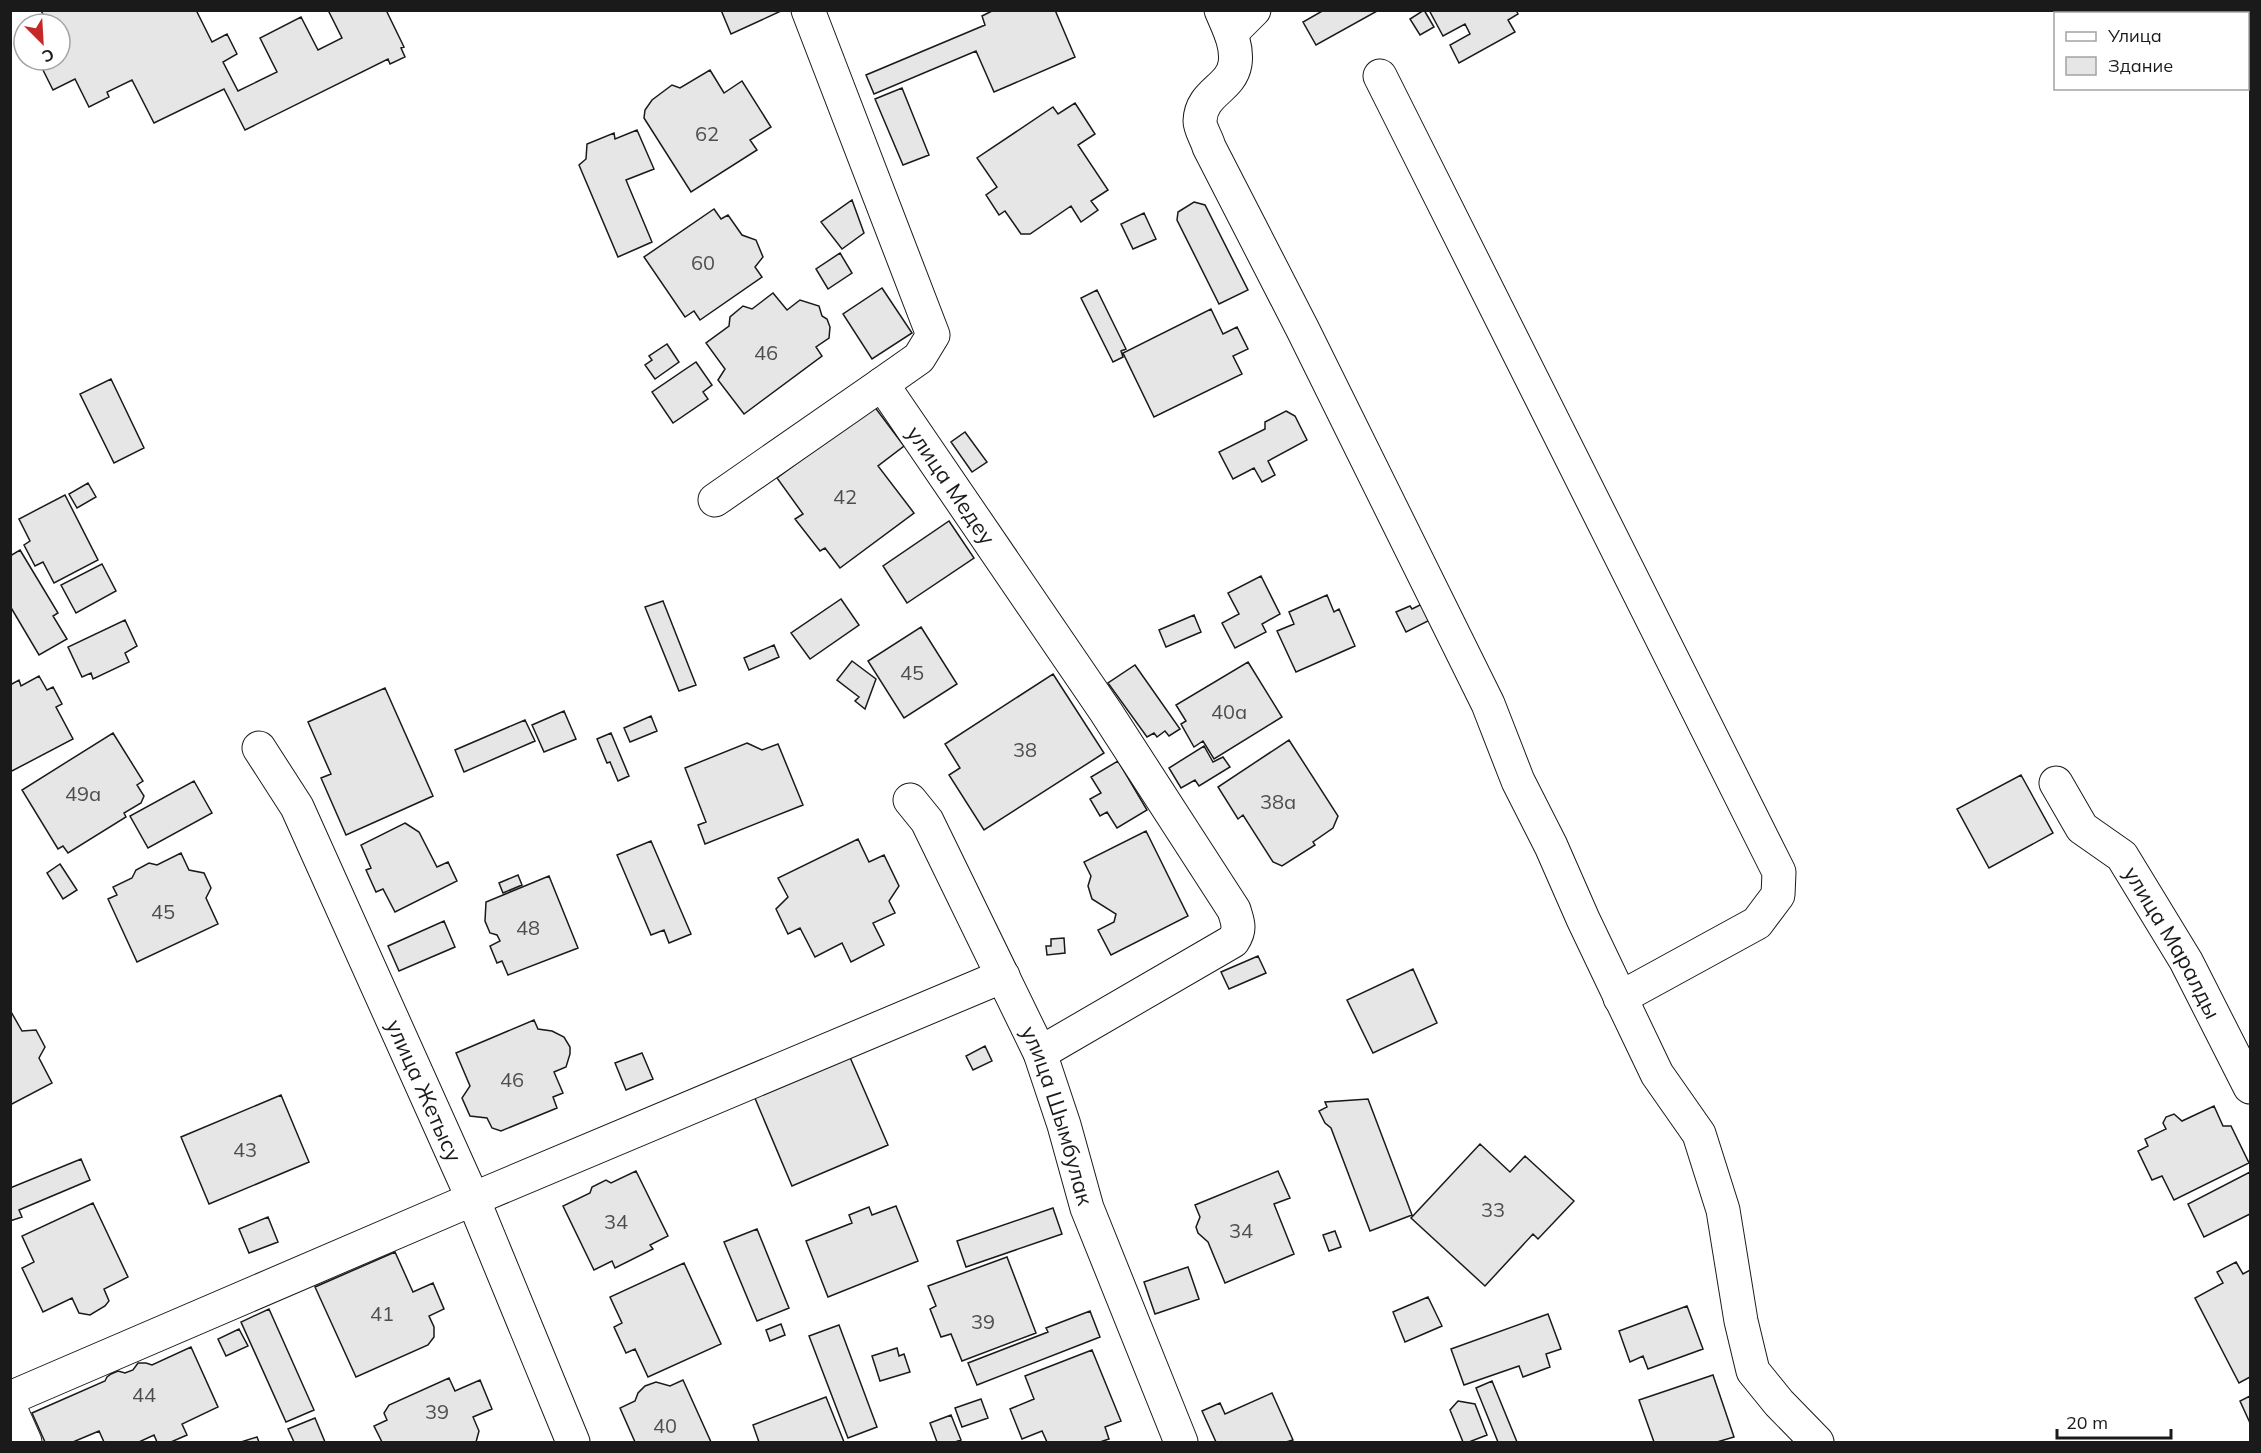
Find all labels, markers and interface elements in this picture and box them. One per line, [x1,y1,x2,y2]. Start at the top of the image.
north arrow [12,12,72,72]
legend [2054,12,2249,90]
text: Улица [2107,24,2162,47]
text: С [39,44,57,67]
text: Здание [2108,54,2173,77]
house number: 62 [695,121,719,146]
house number: 60 [691,250,715,275]
house number: 46 [754,340,778,365]
street label: улица Медеу [901,420,1002,550]
house number: 42 [833,484,857,509]
house number: 45 [900,660,924,685]
house number: 40а [1211,699,1247,724]
house number: 38 [1013,737,1037,762]
house number: 49а [65,781,101,806]
house number: 38а [1260,789,1296,814]
street label: улица Маралды [2118,861,2227,1024]
house number: 45 [151,899,175,924]
house number: 48 [516,915,540,940]
street label: улица Жетысу [380,1015,469,1166]
street label: улица Шымбулак [1015,1021,1100,1208]
house number: 46 [500,1067,524,1092]
house number: 43 [233,1137,257,1162]
house number: 33 [1481,1197,1505,1222]
house number: 34 [604,1209,628,1234]
house number: 34 [1229,1218,1253,1243]
house number: 41 [370,1301,394,1326]
house number: 39 [971,1309,995,1334]
house number: 44 [132,1382,156,1407]
house number: 39 [425,1399,449,1424]
scale bar [2057,1402,2171,1440]
text: 20 m [2066,1411,2108,1434]
house number: 40 [653,1413,677,1438]

